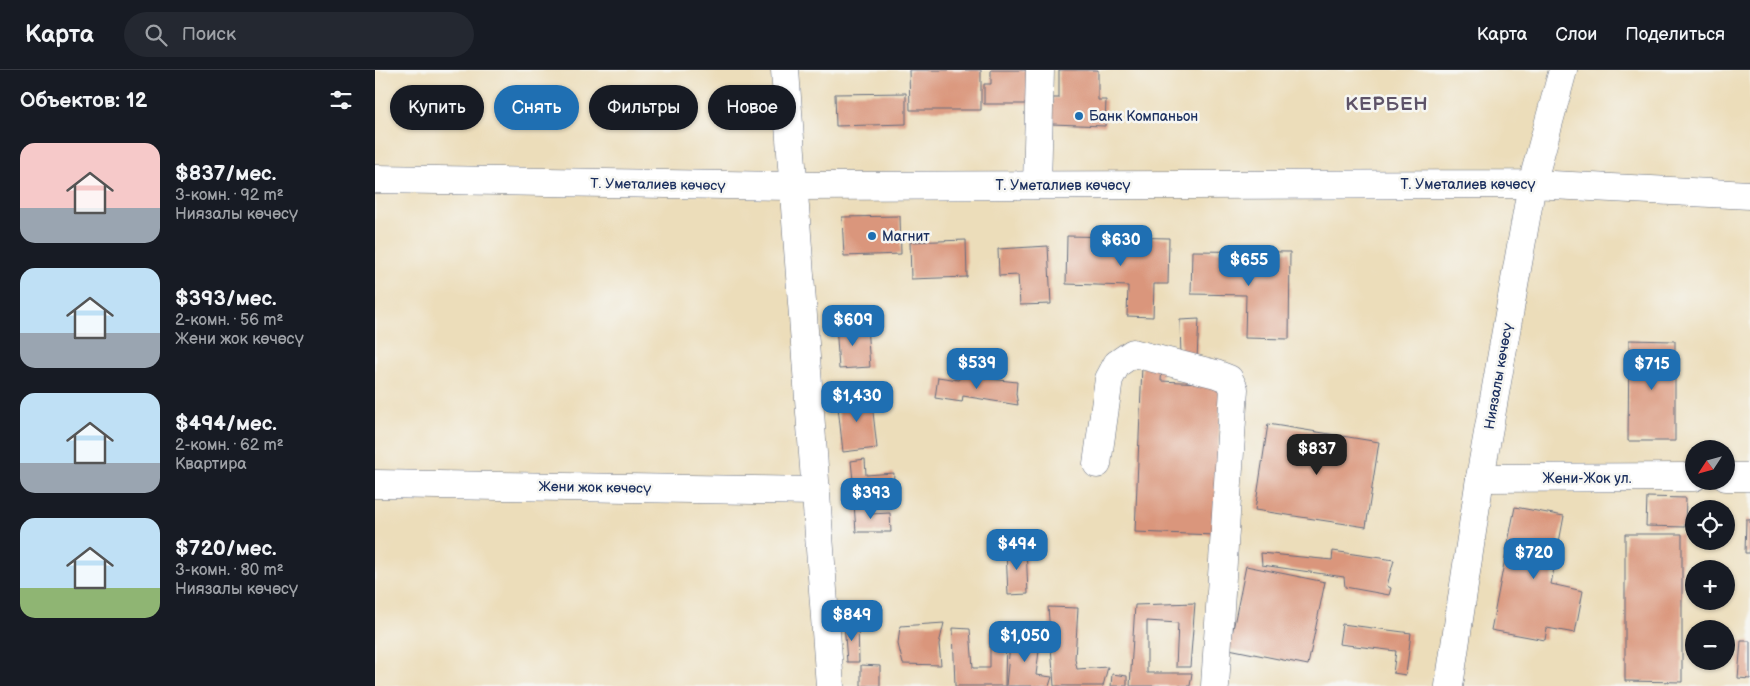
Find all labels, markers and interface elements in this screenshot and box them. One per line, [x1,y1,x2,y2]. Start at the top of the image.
search box [124,12,474,57]
text: Карта [25,20,94,49]
icon: search [142,21,170,49]
text: Поиск [182,23,236,46]
text: Карта [1477,24,1527,45]
text: Слои [1555,24,1597,45]
text: Поделиться [1625,24,1725,45]
chip: Купить [390,85,484,130]
chip: Снять [494,85,579,130]
chip: Фильтры [589,85,698,130]
chip: Новое [708,85,796,130]
icon: filters [327,86,355,114]
text: Объектов: 12 [20,88,147,113]
district label: КЕРБЕН [1345,93,1429,116]
place label: Банк Компаньон [1089,108,1198,125]
marker: Банк Компаньон [1073,110,1085,122]
text: $837/мес. [175,161,276,186]
icon: home [60,163,120,223]
street label: Т. Уметалиев көчөсү [590,175,726,194]
street label: Т. Уметалиев көчөсү [1400,176,1536,193]
street label: Т. Уметалиев көчөсү [995,177,1131,194]
text: 3-комн. · 92 m² [175,186,284,205]
text: Ниязалы көчөсү [175,205,298,224]
pin: $630 [1091,224,1151,267]
place label: Магнит [882,228,930,245]
marker: Магнит [866,230,878,242]
text: $630 [1101,231,1141,250]
pin: $655 [1219,244,1279,287]
text: $655 [1230,251,1268,270]
text: $393/мес. [175,286,277,311]
icon: home [60,288,120,348]
pin: $609 [823,304,883,347]
text: 2-комн. · 56 m² [175,311,283,330]
text: $609 [833,311,873,330]
street label: Ниязалы көчөсү [1481,321,1516,431]
text: Жени жок көчөсү [175,330,304,349]
pin: $539 [947,348,1007,390]
pin: $715 [1622,348,1682,391]
text: $539 [958,354,996,373]
text: $715 [1634,355,1670,374]
pin: $1,430 [816,380,898,423]
text: $1,430 [832,387,882,406]
text: $494/мес. [175,411,277,436]
icon: home [60,413,120,473]
pin: $837 [1287,434,1347,476]
text: 2-комн. · 62 m² [175,436,284,455]
text: $837 [1298,440,1336,459]
north arrow [1685,440,1735,490]
map controls [1685,440,1735,670]
text: Квартира [175,455,247,474]
street label: Жени-Жок ул. [1543,470,1632,487]
street label: Жени жок көчөсү [538,478,652,497]
pin: $393 [841,478,901,520]
text: $393 [852,484,890,503]
button: locate [1685,500,1735,550]
pin: $494 [987,528,1047,571]
text: $494 [998,535,1036,554]
text: $720/мес. [175,536,277,561]
icon: home [60,538,120,598]
pin: $720 [1504,538,1564,580]
text: $720 [1515,544,1553,563]
button: + [1685,560,1735,610]
text: 3-комн. · 80 m² [175,561,284,580]
text: Ниязалы көчөсү [175,580,298,599]
pin: $849 [822,600,882,642]
text: $849 [833,606,871,625]
pin: $1,050 [984,620,1066,663]
button: − [1685,620,1735,670]
text: $1,050 [1000,627,1050,646]

